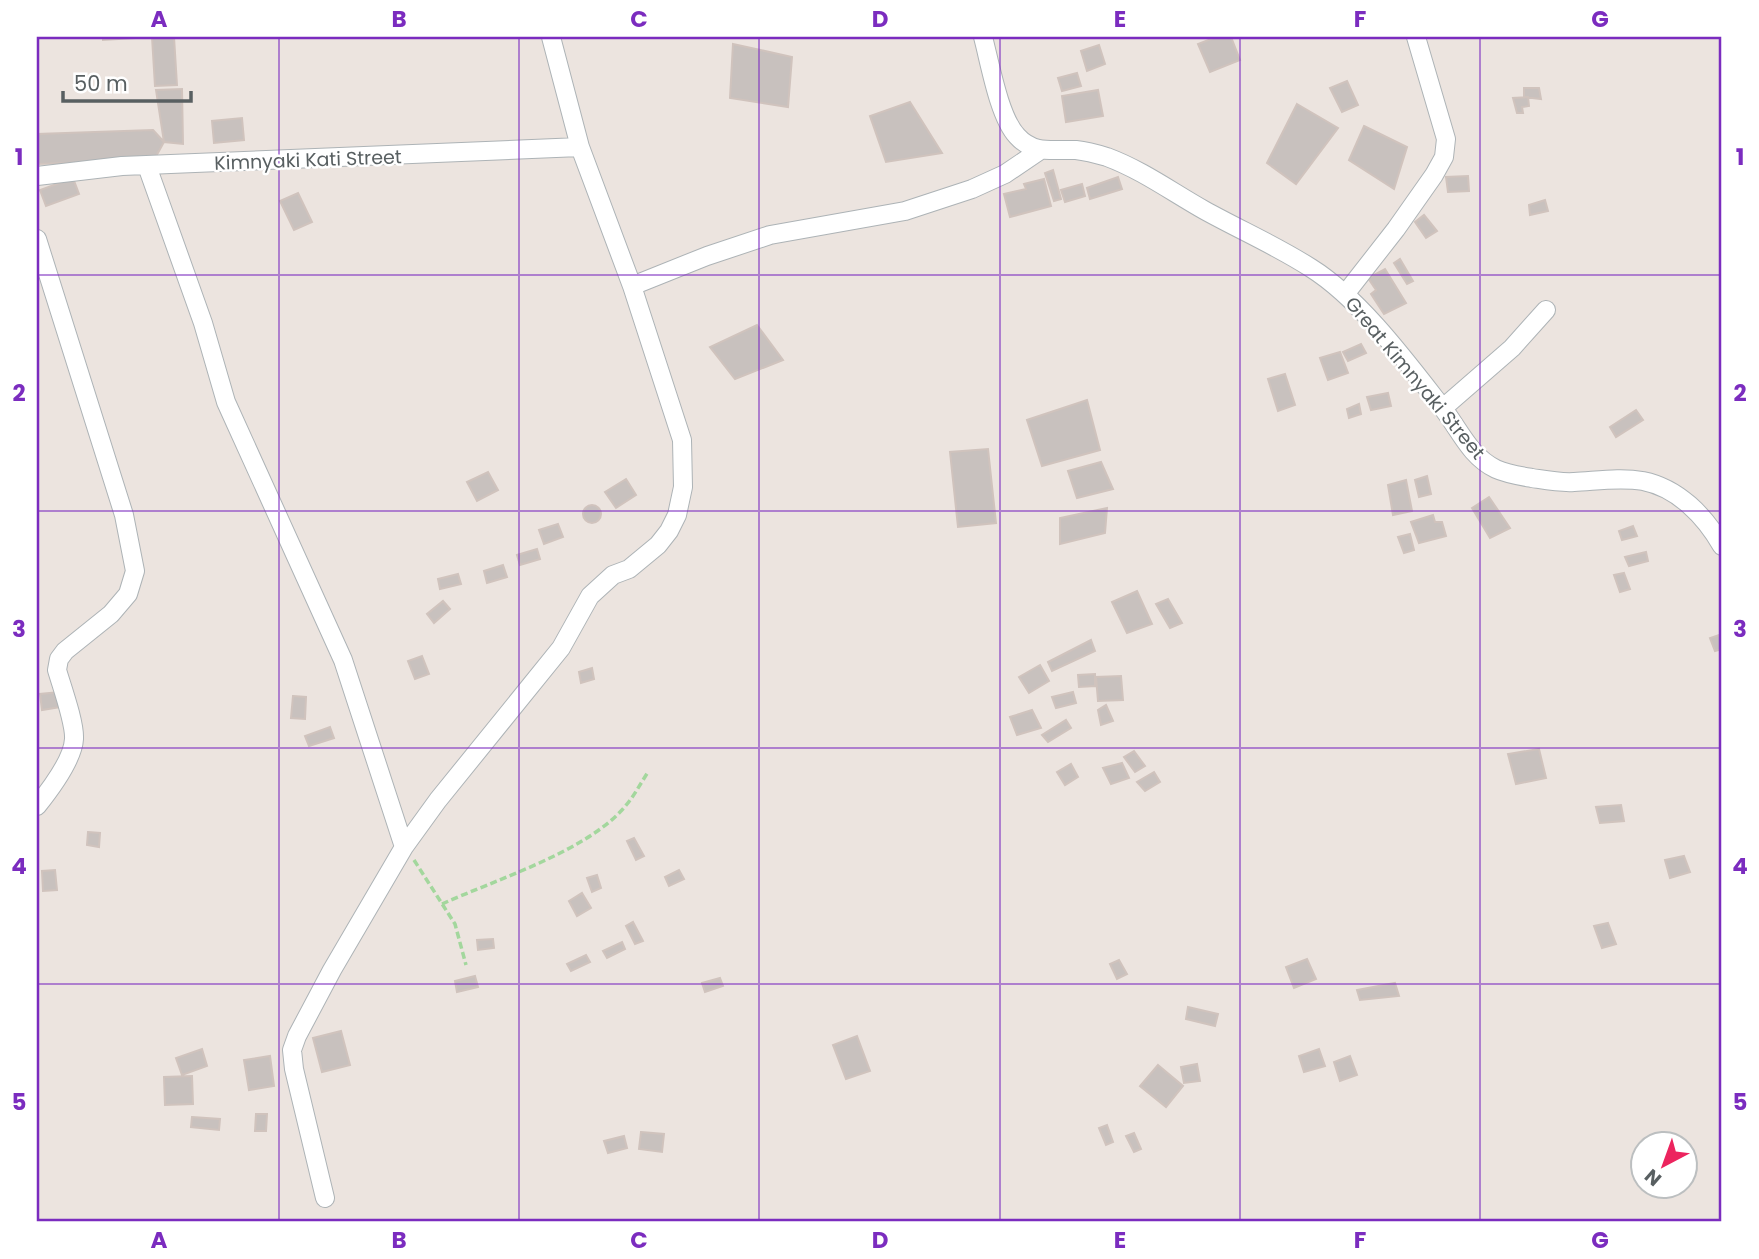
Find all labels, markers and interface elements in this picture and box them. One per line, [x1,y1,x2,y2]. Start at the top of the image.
text: A [151,3,168,35]
text: B [391,3,407,35]
text: C [630,3,648,35]
text: D [872,3,888,35]
text: E [1114,3,1126,35]
text: F [1354,3,1366,35]
text: G [1591,3,1609,35]
scale bar [63,60,191,104]
text: 50 m [74,69,128,98]
text: 1 [15,141,23,173]
text: 1 [1736,141,1744,173]
street label: Kimnyaki Kati Street [214,143,402,177]
street label: Great Kimnyaki Street [1339,291,1491,465]
text: 2 [12,377,26,409]
text: 2 [1733,377,1747,409]
text: 3 [12,613,26,645]
text: 3 [1733,613,1747,645]
text: 4 [11,850,27,882]
text: 4 [1732,850,1748,882]
text: 5 [12,1086,26,1118]
text: 5 [1733,1086,1747,1118]
north arrow [1630,1130,1700,1200]
text: N [1639,1163,1667,1192]
text: A [151,1224,168,1256]
text: B [391,1224,407,1256]
text: C [630,1224,648,1256]
text: D [872,1224,888,1256]
text: E [1114,1224,1126,1256]
text: F [1354,1224,1366,1256]
text: G [1591,1224,1609,1256]

